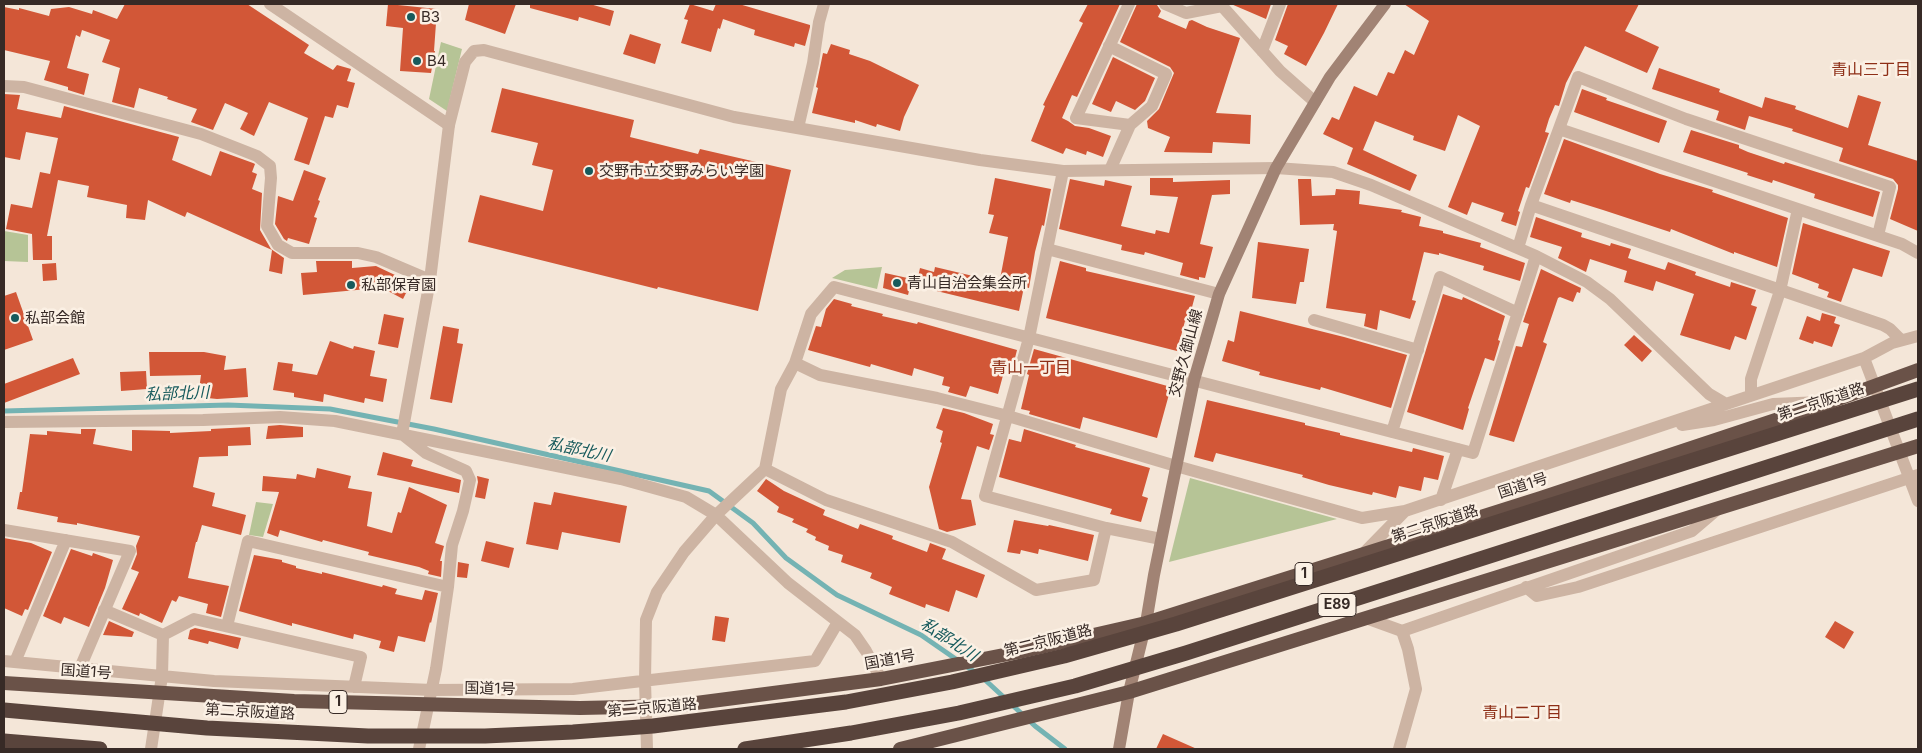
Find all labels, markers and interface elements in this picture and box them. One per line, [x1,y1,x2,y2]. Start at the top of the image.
place label: B3 [421,8,440,26]
marker: B3 [405,11,417,23]
place label: B4 [427,52,447,70]
marker: B4 [411,55,423,67]
district label: 青山三丁目 [1831,60,1911,80]
place label: 交野市立交野みらい学園 [599,162,764,180]
marker: 交野市立交野みらい学園 [583,165,595,177]
place label: 青山自治会集会所 [907,274,1027,292]
place label: 私部保育園 [361,276,436,294]
marker: 青山自治会集会所 [891,277,903,289]
marker: 私部保育園 [345,279,357,291]
street label: 交野久御山線 [1166,307,1206,399]
place label: 私部会館 [25,309,85,327]
marker: 私部会館 [9,312,21,324]
district label: 青山一丁目 [991,358,1071,378]
street label: 第二京阪道路 [1775,380,1867,424]
water label: 私部北川 [145,383,209,405]
water label: 私部北川 [546,434,612,466]
street label: 国道1号 [1496,470,1550,502]
street label: 第二京阪道路 [1389,502,1481,546]
road number: 1 [1295,562,1313,586]
road number: E89 [1318,594,1356,616]
water label: 私部北川 [917,615,981,665]
street label: 第二京阪道路 [1002,621,1094,661]
street label: 国道1号 [863,647,917,673]
street label: 国道1号 [60,661,112,683]
street label: 国道1号 [464,680,516,698]
road number: 1 [329,690,347,714]
street label: 第二京阪道路 [606,695,698,721]
street label: 第二京阪道路 [205,701,295,723]
district label: 青山二丁目 [1482,703,1562,723]

